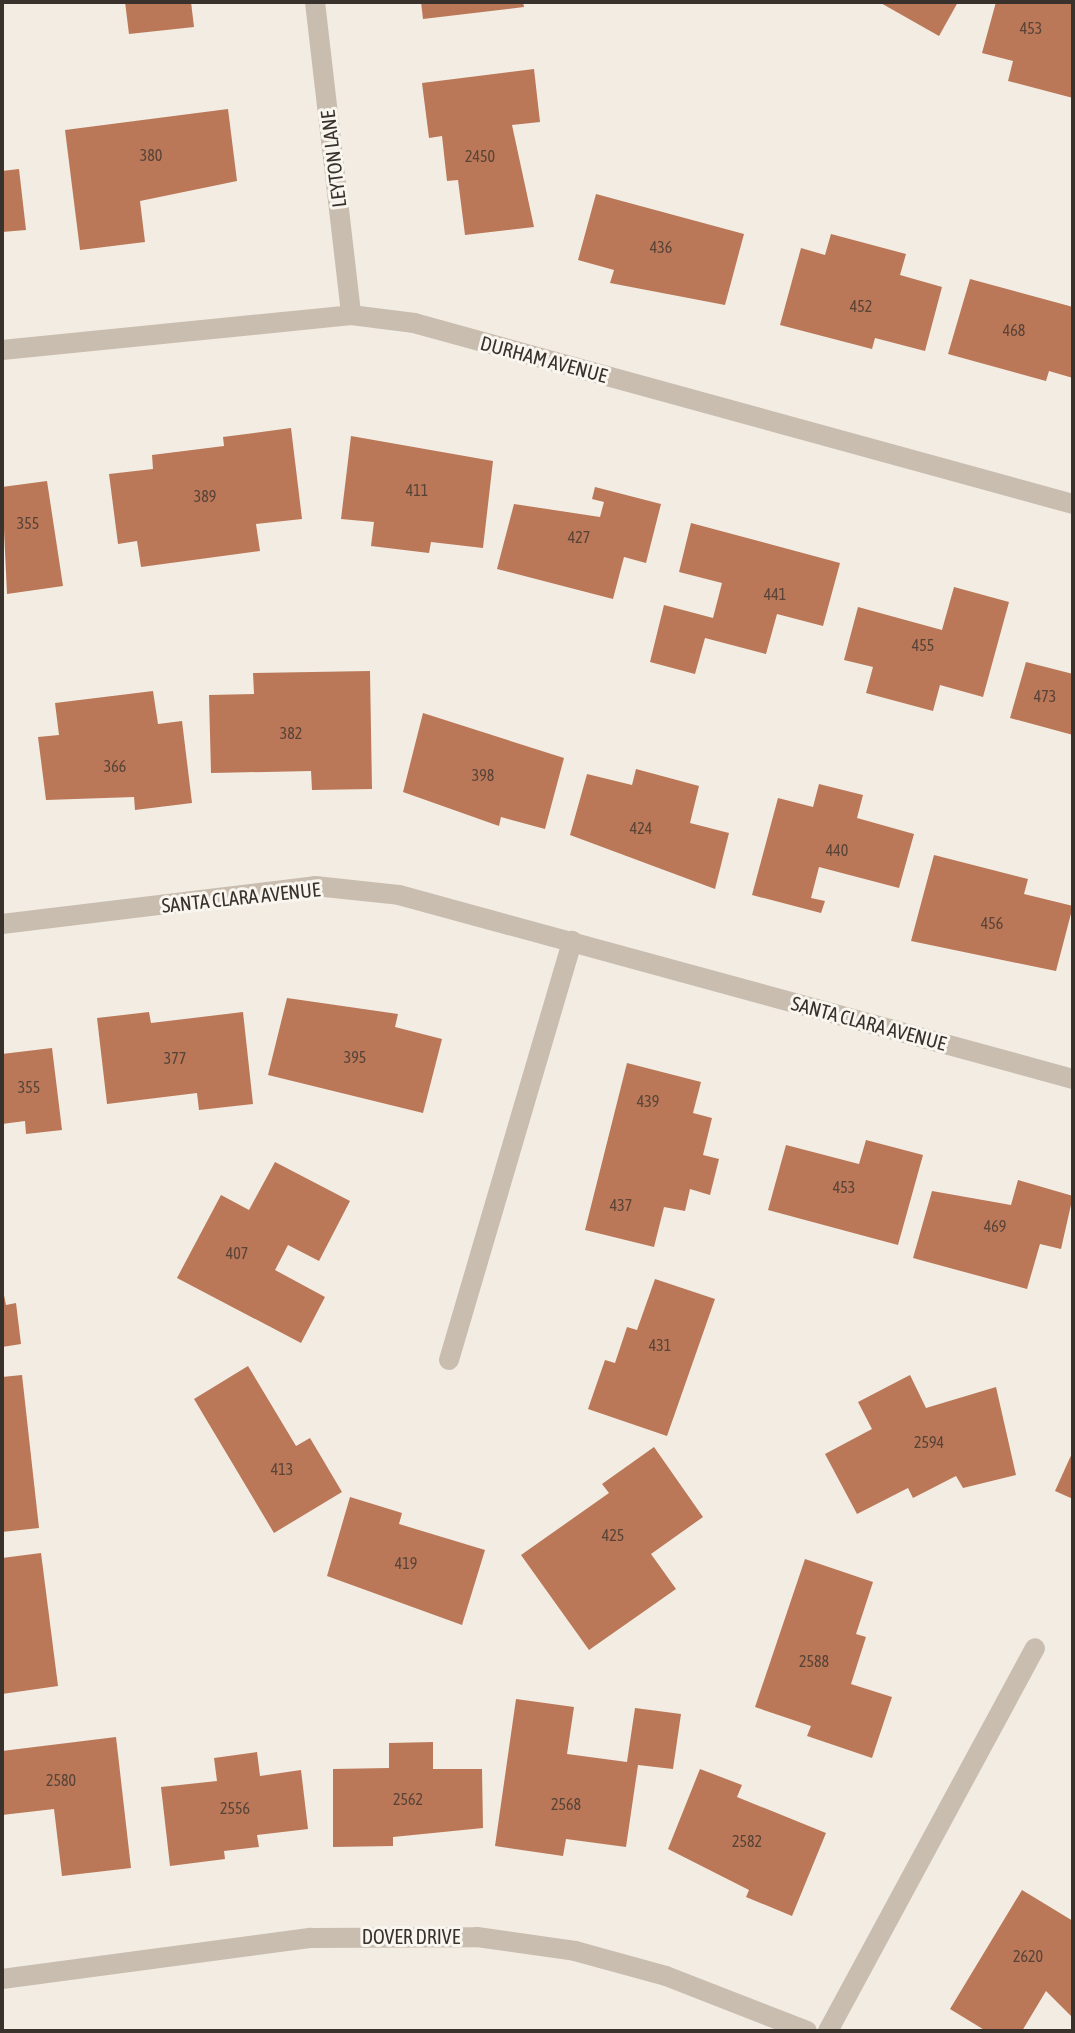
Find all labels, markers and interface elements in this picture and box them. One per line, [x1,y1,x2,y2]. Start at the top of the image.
house number: 453 [1020,18,1042,38]
street label: LEYTON LANE [315,109,351,209]
house number: 380 [140,145,162,165]
house number: 2450 [465,146,495,166]
house number: 436 [650,237,672,257]
house number: 452 [850,296,872,316]
house number: 468 [1003,320,1025,340]
street label: DURHAM AVENUE [478,331,610,387]
house number: 411 [406,480,428,500]
house number: 389 [194,486,216,506]
house number: 355 [17,513,39,533]
house number: 427 [568,527,590,547]
house number: 441 [764,584,786,604]
house number: 455 [912,635,934,655]
house number: 473 [1034,686,1056,706]
house number: 382 [280,723,302,743]
house number: 366 [104,756,126,776]
house number: 398 [472,765,494,785]
house number: 424 [630,818,652,838]
house number: 440 [826,840,848,860]
street label: SANTA CLARA AVENUE [160,877,322,917]
house number: 456 [981,913,1003,933]
street label: SANTA CLARA AVENUE [789,991,949,1055]
house number: 395 [344,1047,366,1067]
house number: 377 [164,1048,186,1068]
house number: 355 [18,1077,40,1097]
house number: 439 [637,1091,659,1111]
house number: 453 [833,1177,855,1197]
house number: 437 [610,1195,632,1215]
house number: 469 [984,1216,1006,1236]
house number: 407 [226,1243,248,1263]
house number: 431 [649,1335,671,1355]
house number: 2594 [914,1432,944,1452]
house number: 413 [271,1459,293,1479]
house number: 425 [602,1525,624,1545]
house number: 419 [395,1553,417,1573]
house number: 2588 [799,1651,829,1671]
house number: 2580 [46,1770,76,1790]
house number: 2562 [393,1789,423,1809]
house number: 2568 [551,1794,581,1814]
house number: 2556 [220,1798,250,1818]
house number: 2582 [732,1831,762,1851]
street label: DOVER DRIVE [362,1924,460,1948]
house number: 2620 [1013,1946,1043,1966]

